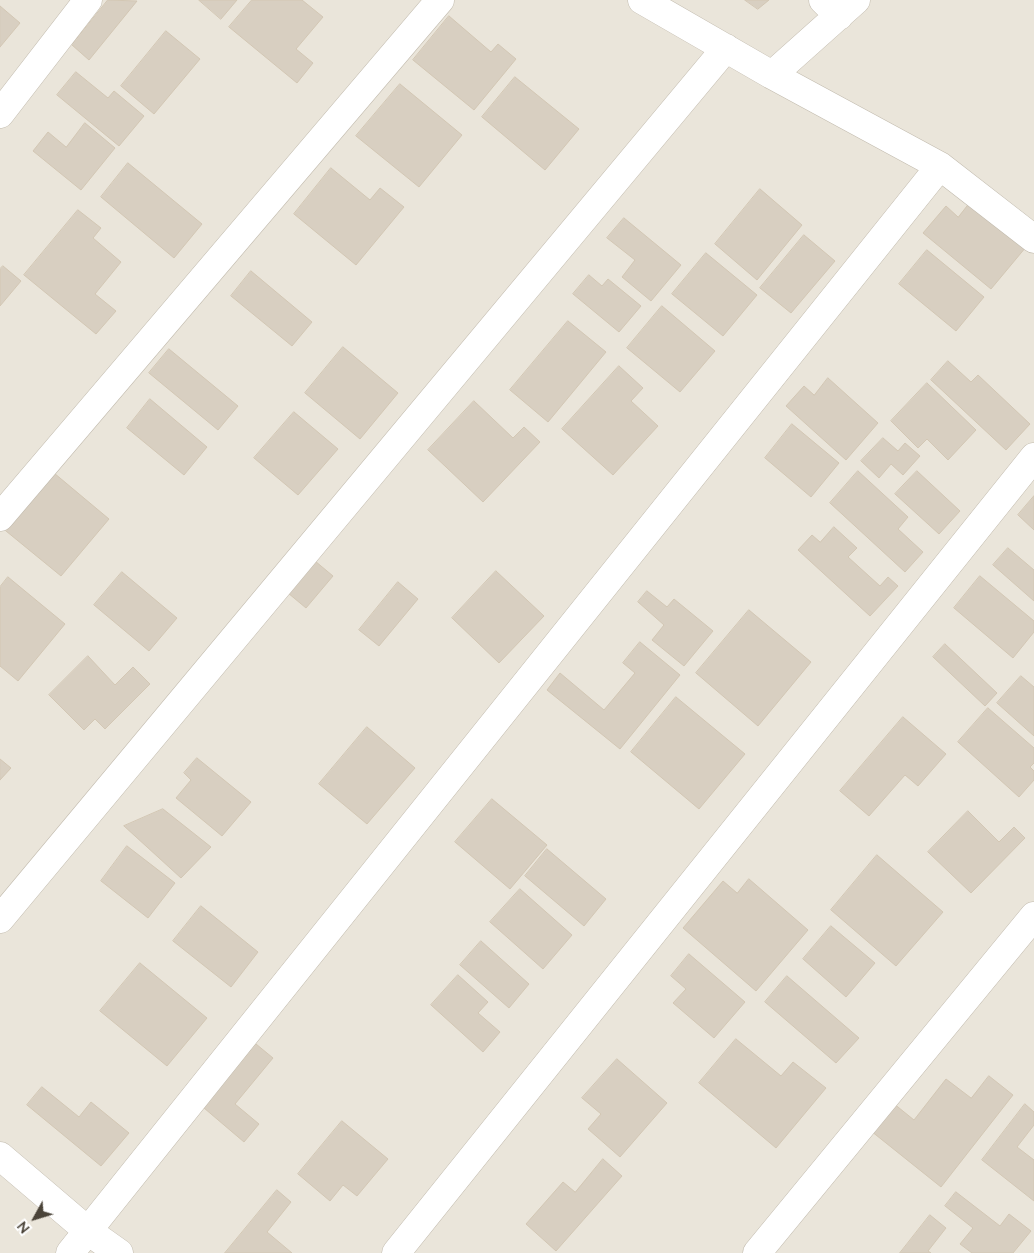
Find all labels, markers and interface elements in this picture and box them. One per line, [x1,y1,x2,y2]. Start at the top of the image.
north arrow [10,1193,60,1243]
text: N [13,1218,34,1237]

